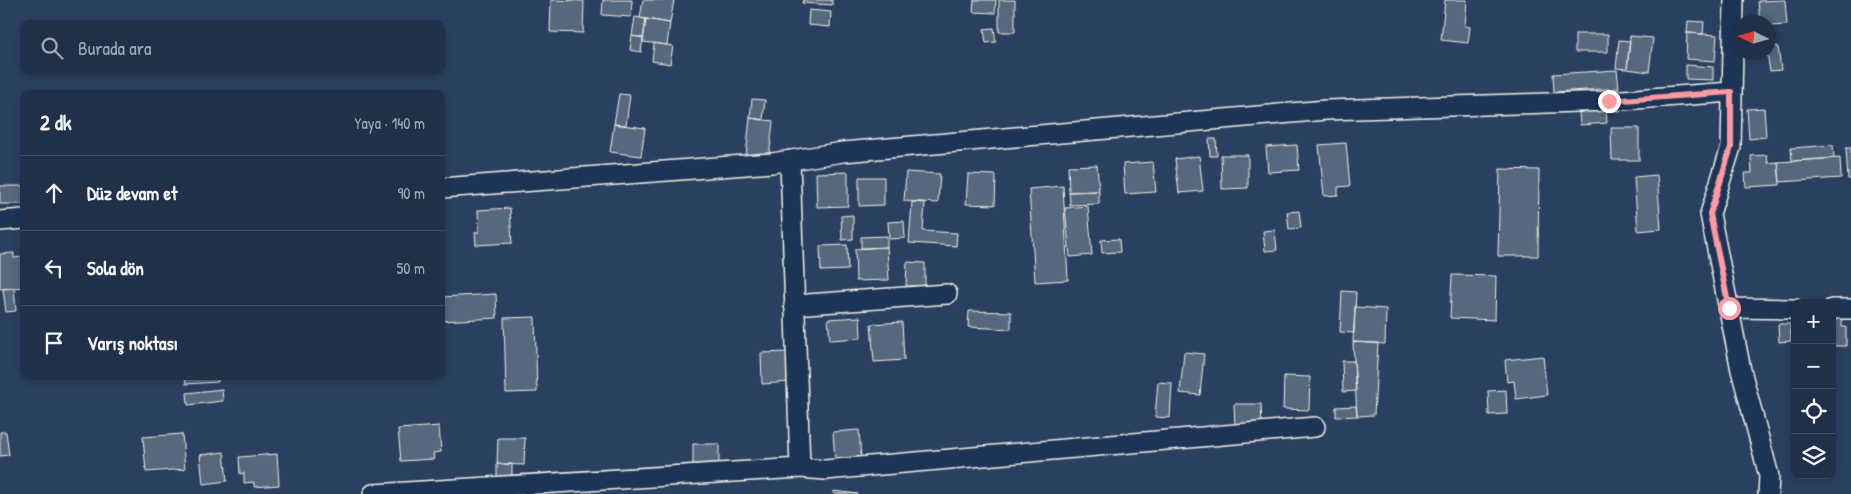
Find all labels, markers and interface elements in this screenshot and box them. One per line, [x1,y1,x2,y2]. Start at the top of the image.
north arrow [1731,15,1776,60]
search box [20,20,445,75]
icon: search [38,34,66,62]
text: Burada ara [78,35,151,61]
route end [1598,90,1621,113]
text: 2 dk [40,108,72,137]
text: Yaya · 140 m [355,112,425,134]
icon: ahead [40,179,68,207]
text: Düz devam et [87,180,178,206]
text: 90 m [397,182,425,204]
icon: left [40,254,68,282]
text: Sola dön [87,255,144,281]
text: 50 m [397,257,425,279]
route start [1718,297,1741,320]
map controls [1791,299,1836,479]
button: + [1791,299,1836,344]
icon: arrive [40,329,68,357]
text: Varış noktası [87,330,178,356]
button: − [1791,344,1836,389]
button: locate [1791,389,1836,434]
button: layers [1791,434,1836,479]

